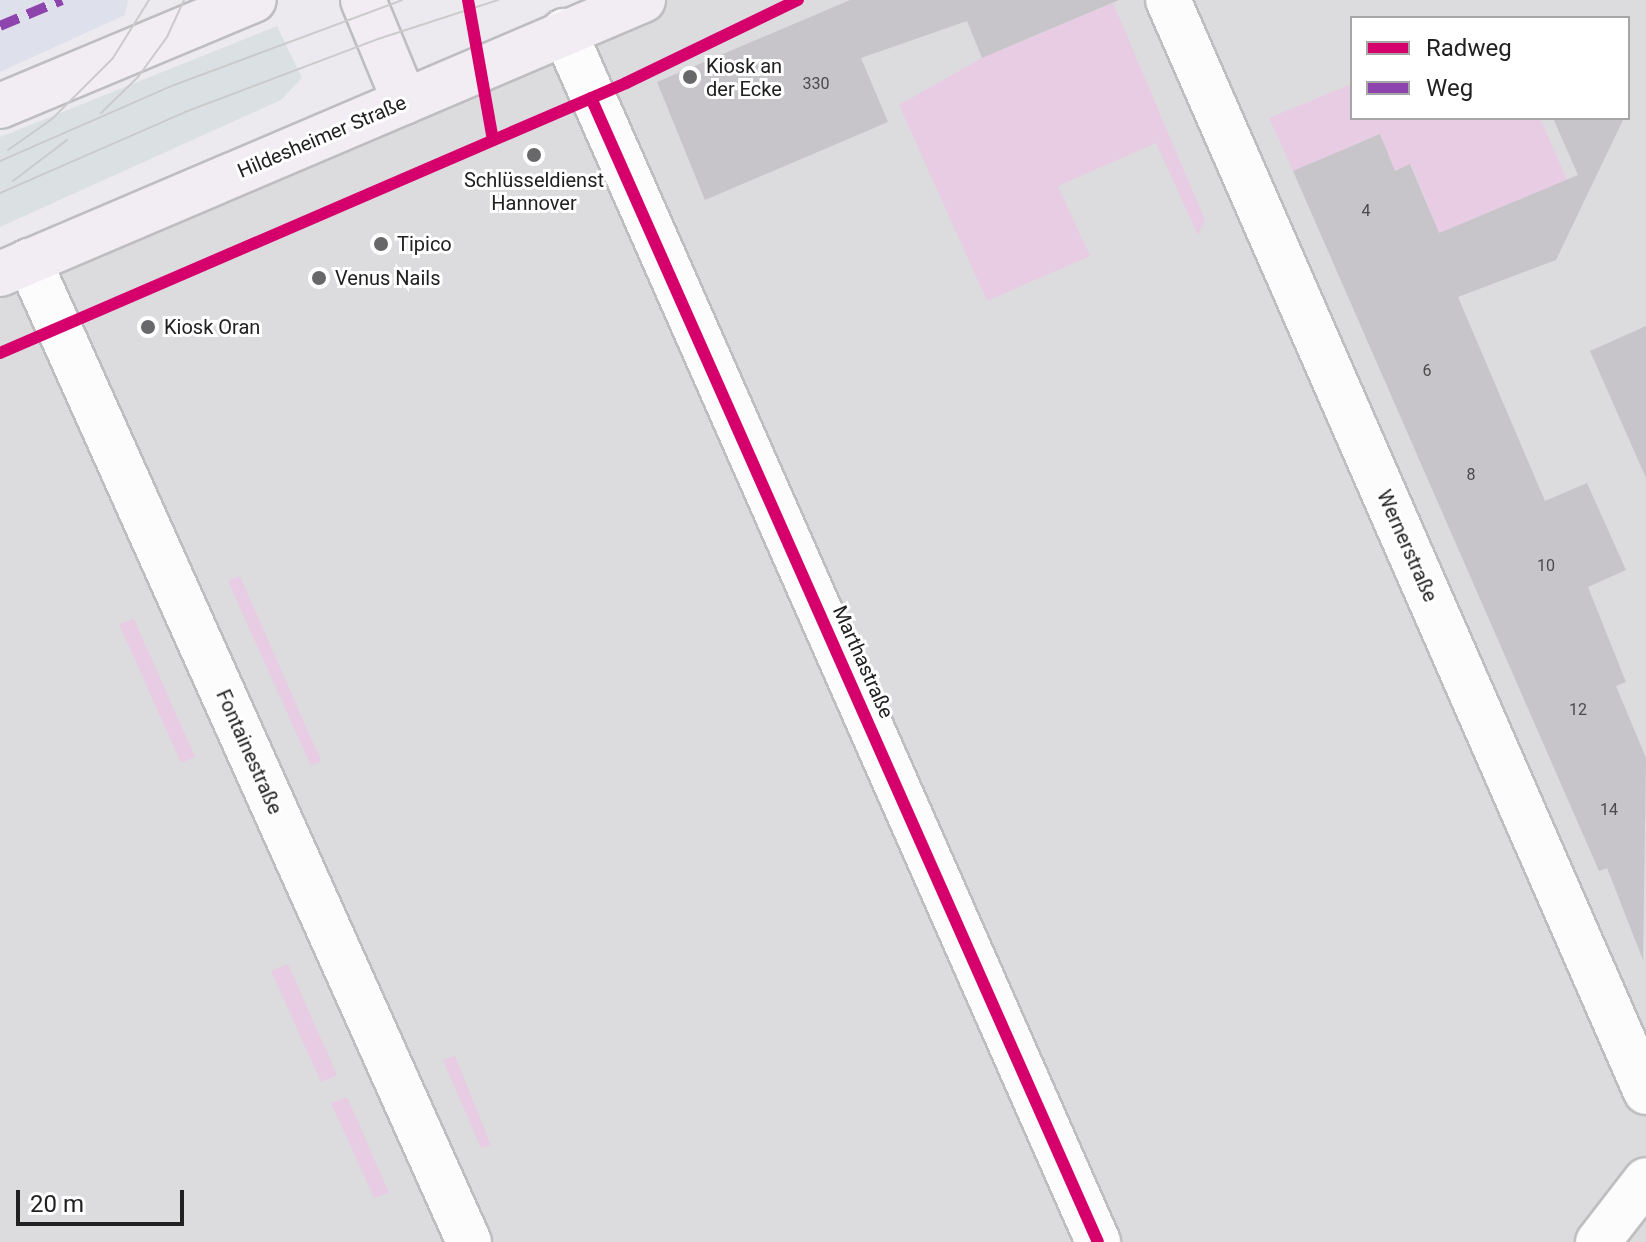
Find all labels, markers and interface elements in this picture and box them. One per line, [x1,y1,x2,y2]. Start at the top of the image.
legend [1350,16,1630,120]
text: Radweg [1426,34,1512,62]
place label: Kiosk an der Ecke [706,54,782,101]
marker: Kiosk an der Ecke [681,68,699,86]
house number: 330 [803,74,829,94]
text: Weg [1426,74,1473,102]
street label: Hildesheimer Straße [234,91,410,183]
marker: Schlüsseldienst Hannover [525,146,543,164]
place label: Schlüsseldienst Hannover [464,168,604,215]
house number: 4 [1362,201,1370,221]
place label: Tipico [397,232,452,256]
marker: Tipico [372,235,390,253]
place label: Venus Nails [335,266,440,290]
marker: Venus Nails [310,269,328,287]
place label: Kiosk Oran [164,315,260,339]
marker: Kiosk Oran [139,318,157,336]
house number: 6 [1423,361,1431,381]
house number: 8 [1467,465,1475,485]
street label: Wernerstraße [1372,486,1442,606]
house number: 10 [1537,556,1555,576]
street label: Marthastraße [827,602,899,722]
street label: Fontainestraße [211,686,287,818]
house number: 12 [1569,700,1587,720]
house number: 14 [1600,800,1618,820]
scale bar [20,1174,188,1224]
text: 20 m [30,1190,84,1218]

